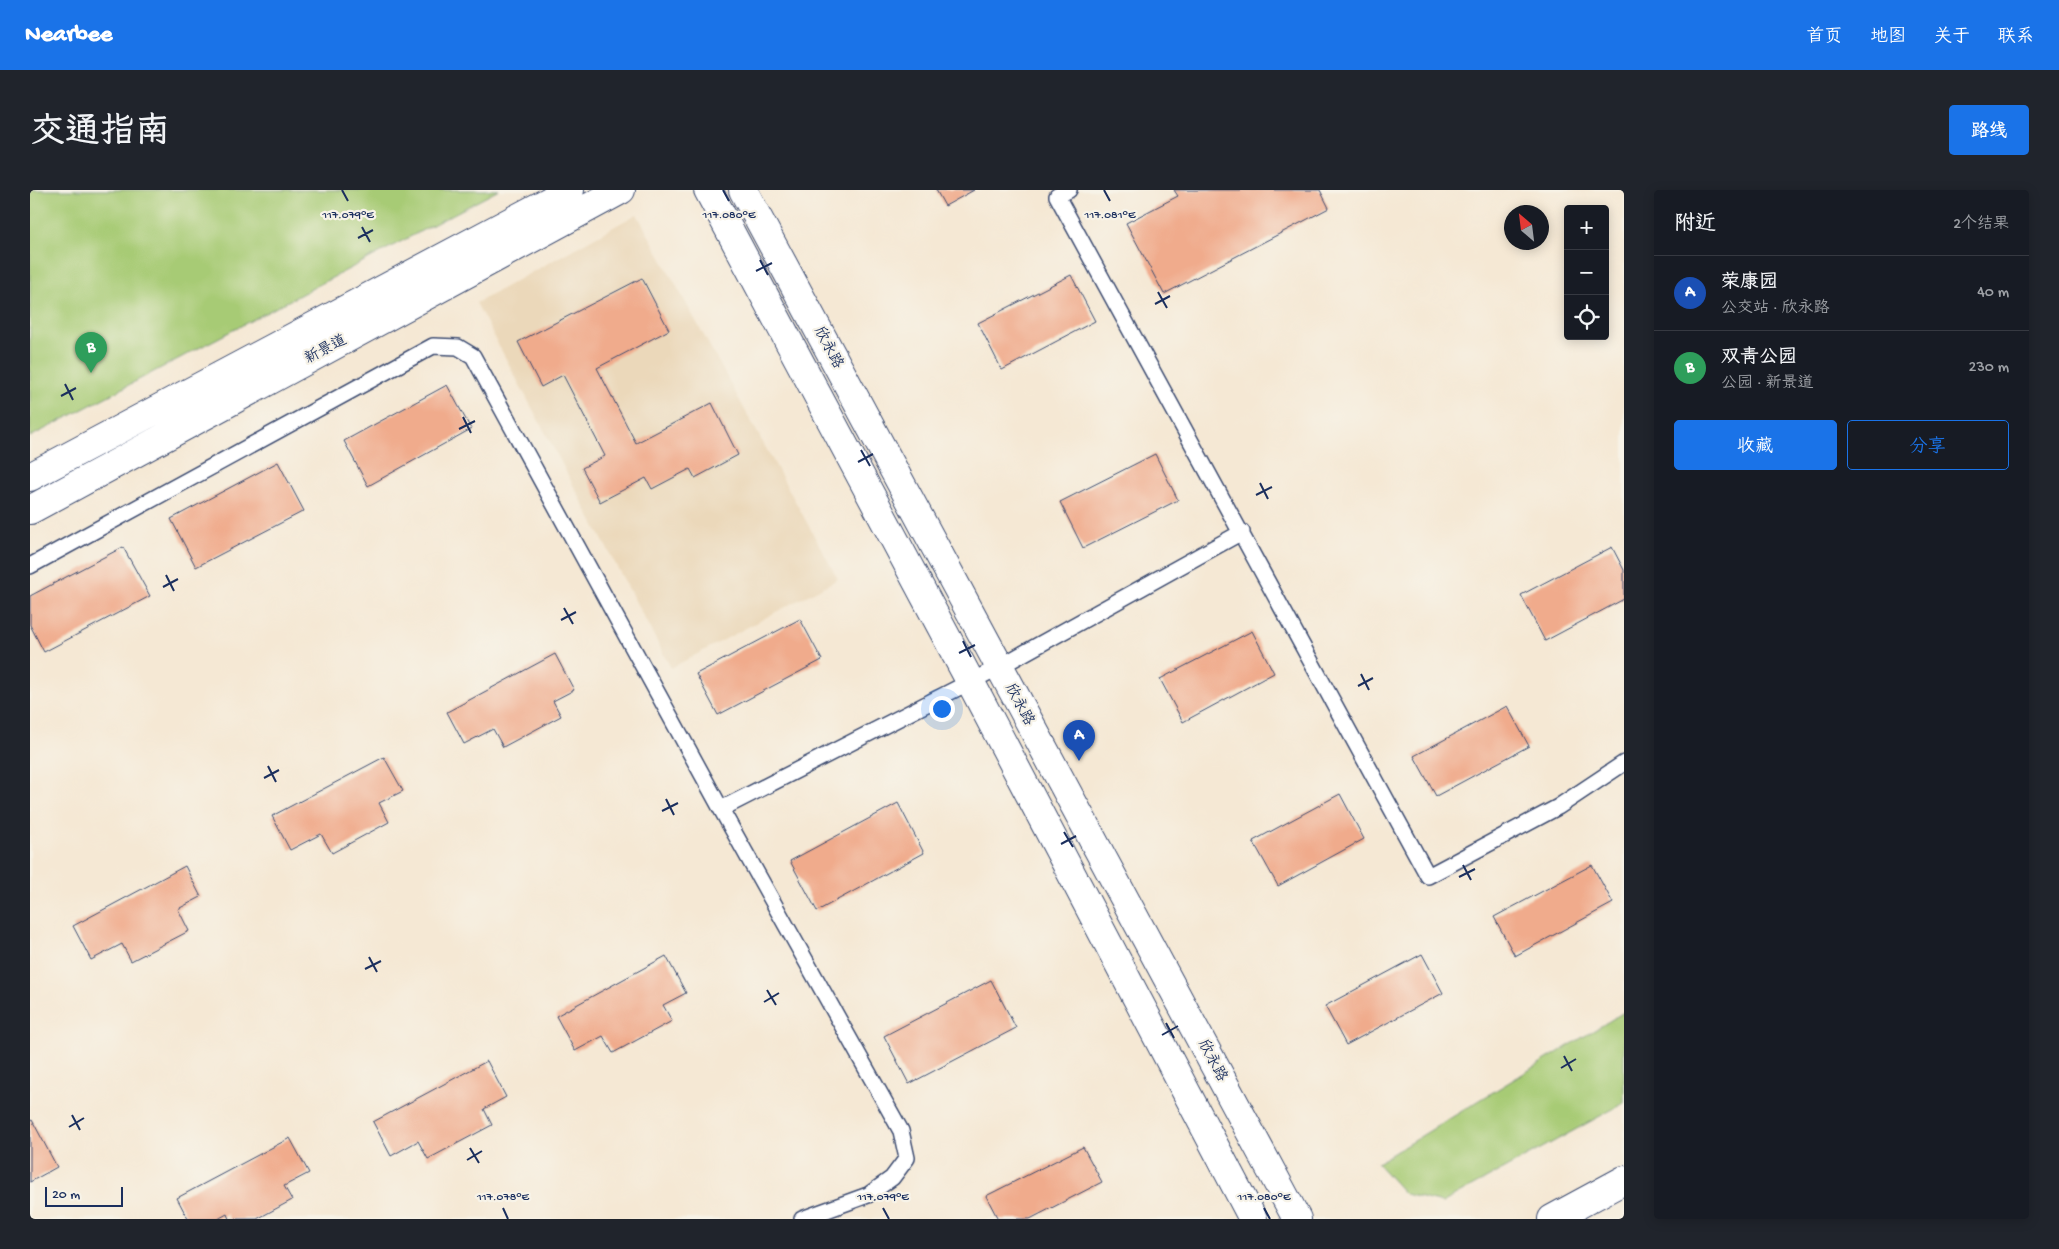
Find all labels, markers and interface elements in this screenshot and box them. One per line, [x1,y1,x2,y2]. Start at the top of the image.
text: Nearbee [25,21,112,50]
text: 首页 [1806,27,1842,48]
text: 地图 [1870,27,1906,48]
text: 关于 [1934,27,1970,48]
text: 联系 [1998,27,2034,48]
button: 路线 [1949,105,2029,155]
text: 交通指南 [30,114,170,155]
north arrow [1504,205,1549,250]
map controls [1564,205,1609,340]
button: + [1564,205,1609,250]
text: 117.079°E [321,209,374,223]
text: 117.080°E [702,209,756,223]
text: 117.081°E [1084,209,1136,223]
text: 附近 [1674,213,1716,238]
text: 2个结果 [1953,216,2009,235]
button: − [1564,250,1609,295]
text: 荣康园 [1721,272,1778,295]
text: A [1685,284,1695,303]
text: 40 m [1977,284,2009,303]
button: locate [1564,295,1609,340]
text: 公交站 · 欣永路 [1721,300,1830,319]
street label: 欣永路 [809,323,847,372]
street label: 新景道 [302,331,350,369]
pin: B [75,332,107,373]
text: 双青公园 [1721,347,1797,370]
text: B [1686,359,1694,378]
text: 230 m [1969,359,2009,378]
text: 公园 · 新景道 [1721,375,1814,394]
button: 收藏 [1674,420,1837,470]
button: 分享 [1847,420,2009,470]
street label: 欣永路 [1000,680,1038,729]
your location [929,696,955,722]
pin: A [1063,720,1095,761]
street label: 欣永路 [1193,1036,1231,1085]
scale bar [45,1184,122,1207]
text: 20 m [52,1187,80,1204]
text: 117.078°E [476,1191,530,1205]
text: 117.079°E [856,1191,909,1205]
text: 117.080°E [1237,1191,1291,1205]

